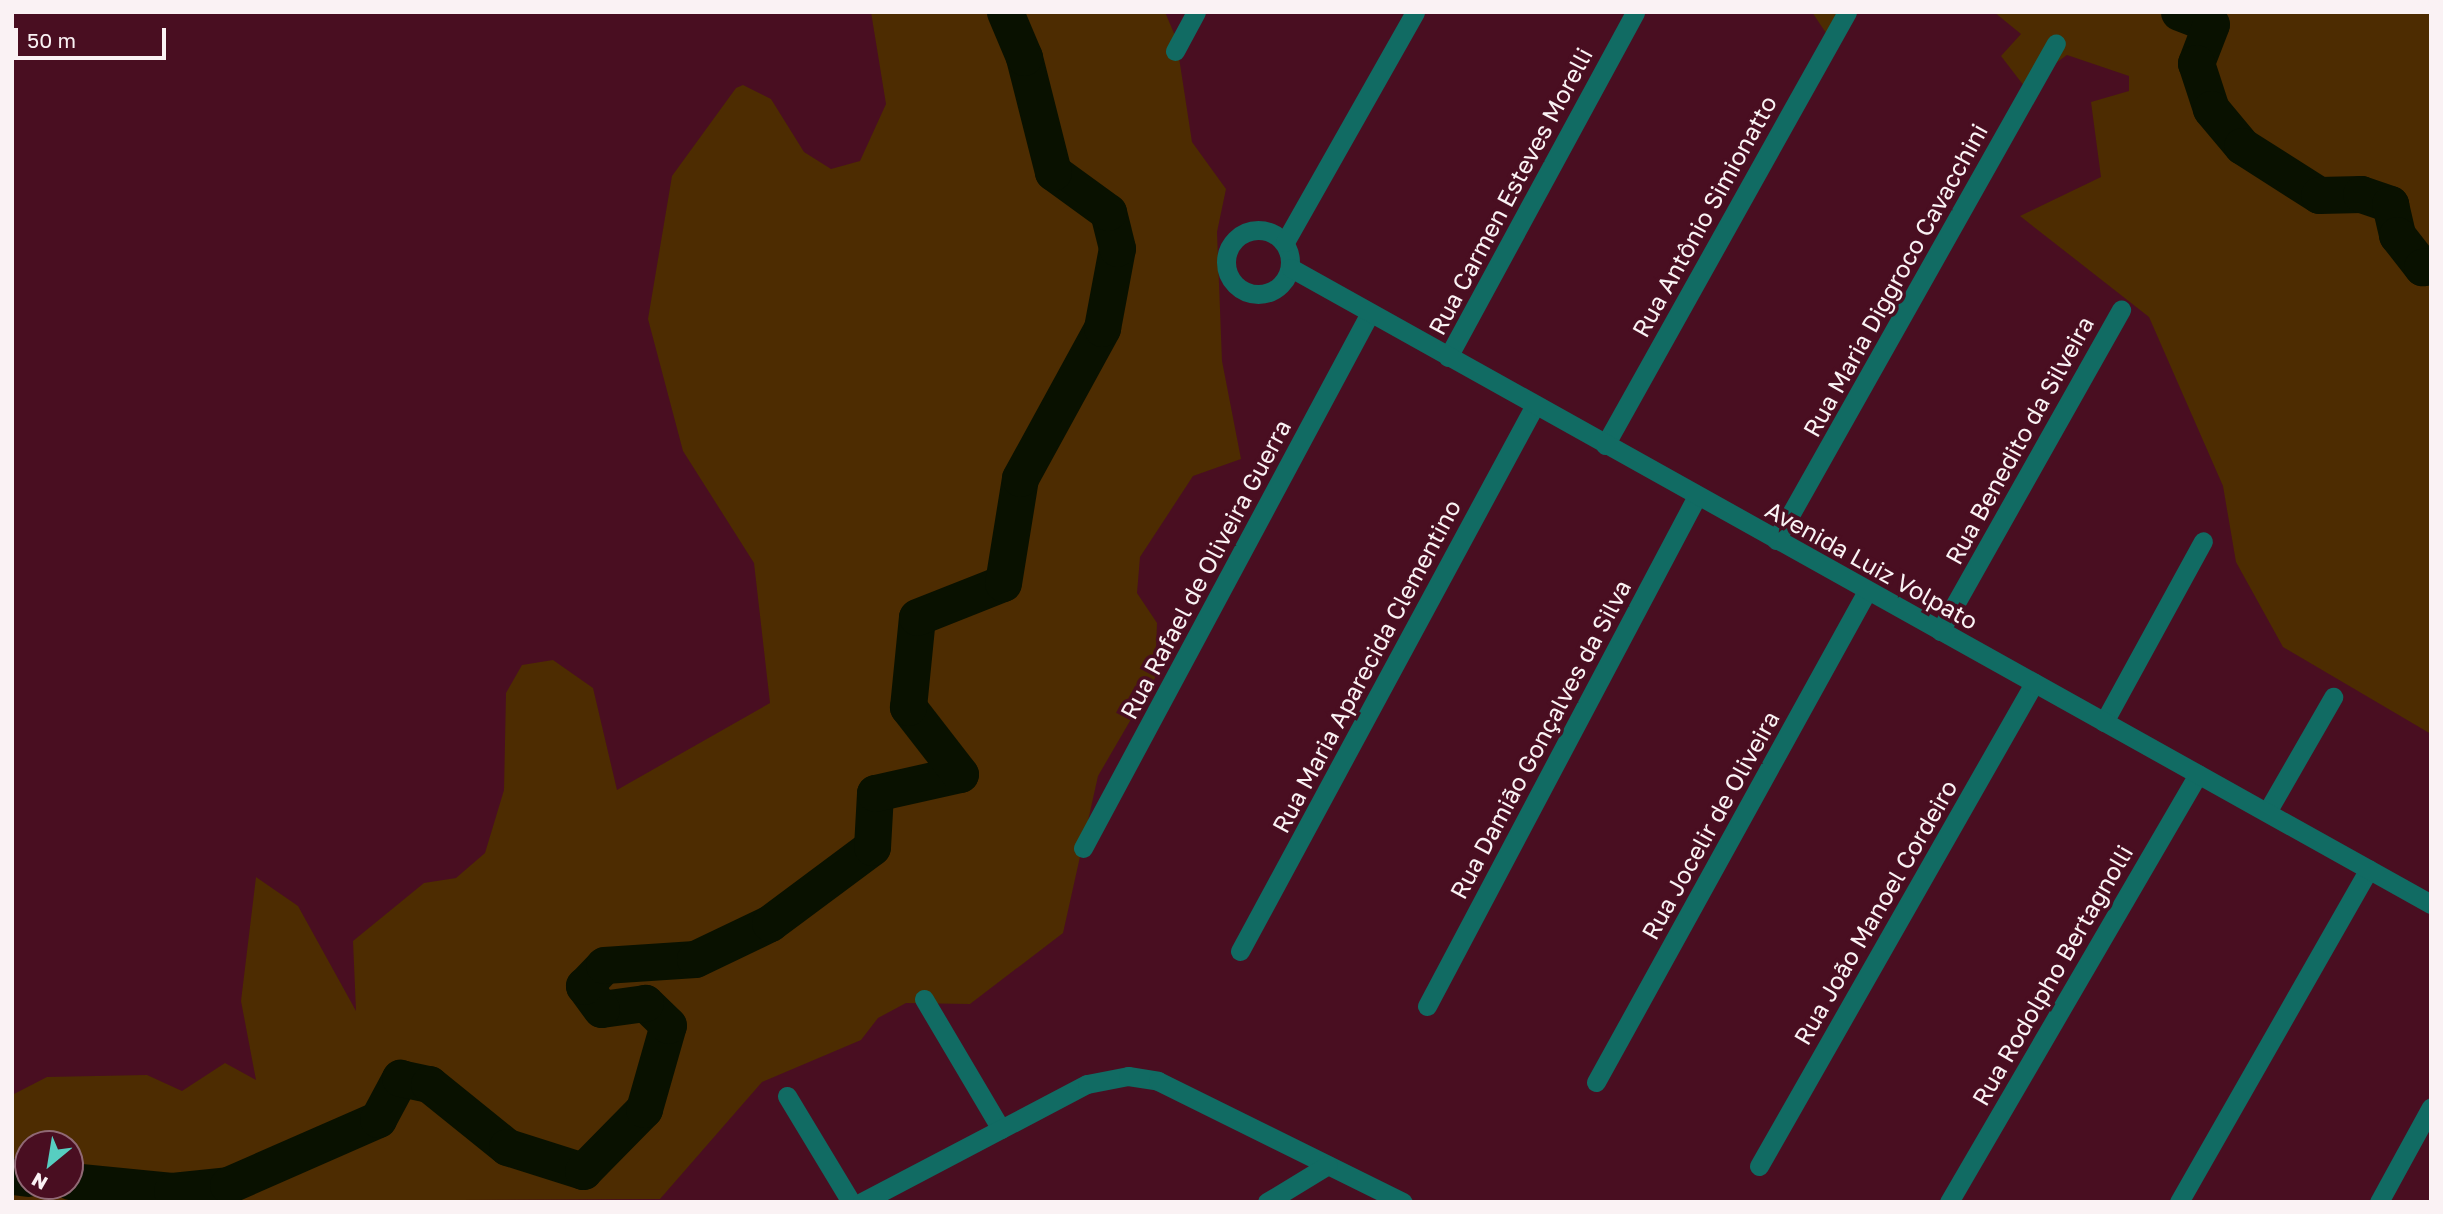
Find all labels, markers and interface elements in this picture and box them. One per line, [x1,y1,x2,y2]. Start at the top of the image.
scale bar [18,14,170,58]
text: 50 m [27,27,76,53]
street label: Rua Carmen Esteves Morelli [1422,43,1598,339]
street label: Rua Antônio Simionatto [1626,90,1782,342]
street label: Rua Maria Diggroco Cavacchini [1797,118,1993,442]
street label: Rua Benedito da Silveira [1939,311,2099,569]
street label: Rua Rafael de Oliveira Guerra [1114,414,1296,724]
street label: Rua Maria Aparecida Clementino [1266,494,1466,838]
street label: Avenida Luiz Volpato [1761,495,1983,635]
street label: Rua Damião Gonçalves da Silva [1443,575,1637,903]
street label: Rua Jocelir de Oliveira [1635,706,1785,944]
street label: Rua João Manoel Cordeiro [1787,774,1963,1050]
street label: Rua Rodolpho Bertagnolli [1966,840,2138,1110]
north arrow [14,1130,84,1200]
text: N [27,1168,51,1195]

